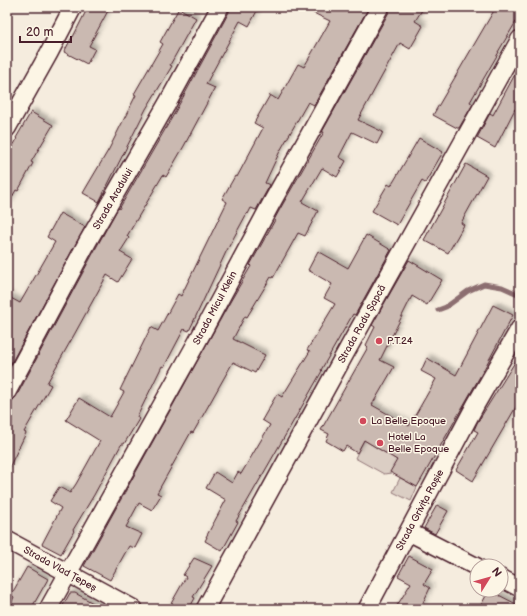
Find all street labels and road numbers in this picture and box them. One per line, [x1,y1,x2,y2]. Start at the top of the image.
street label: Strada Aradului [91,166,135,232]
street label: Strada Micul Klein [191,269,240,347]
street label: Strada Radu Șapcă [336,283,389,365]
street label: Strada Grivița Roșie [394,467,446,553]
street label: Strada Vlad Țepeș [21,544,99,594]

